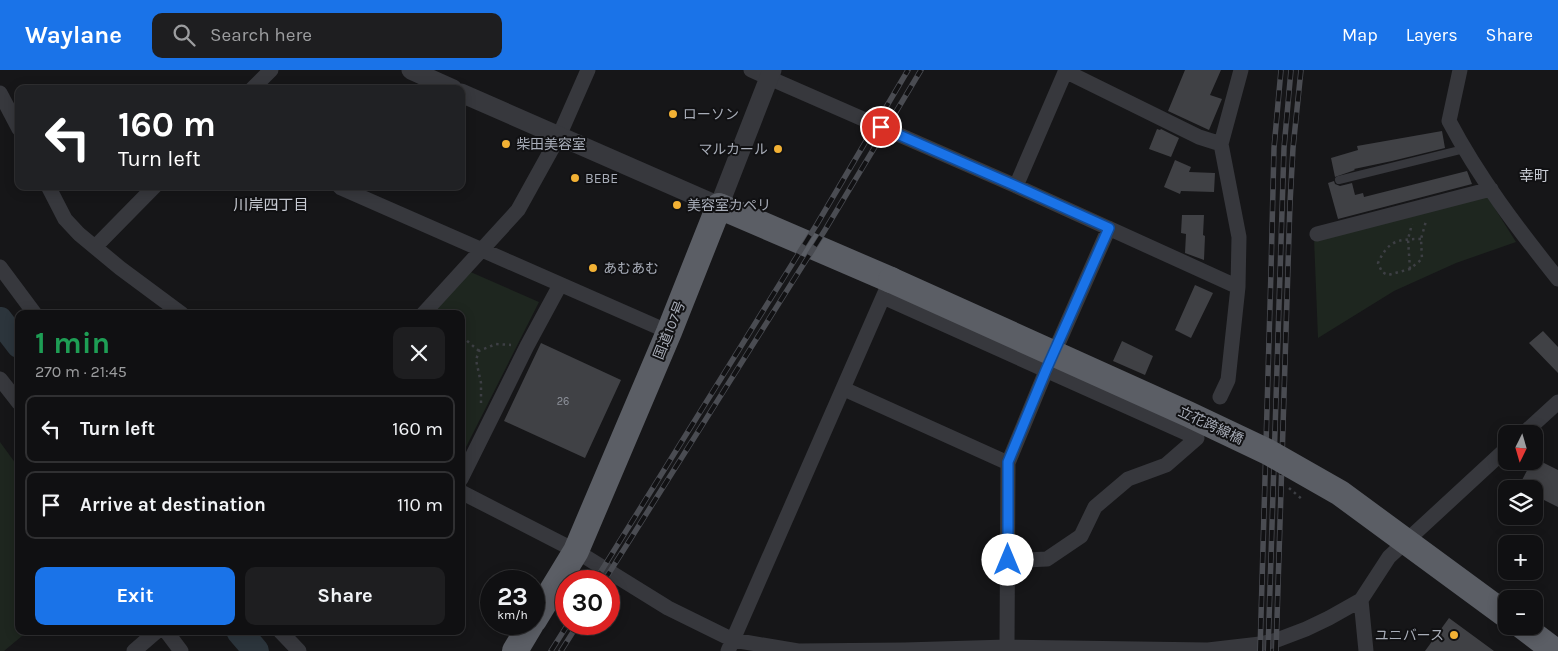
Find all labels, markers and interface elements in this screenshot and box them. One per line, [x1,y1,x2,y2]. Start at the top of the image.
search box [152,13,502,58]
text: Waylane [25,21,122,49]
icon: search [170,21,198,49]
text: Search here [210,24,312,46]
text: Map [1342,24,1378,46]
text: Layers [1406,24,1458,46]
text: Share [1486,24,1533,46]
text: 160 m [118,104,216,145]
icon: left [35,105,100,170]
place label: ローソン [683,106,739,123]
pin [860,106,902,148]
marker: ローソン [667,108,679,120]
icon: arrive [867,113,895,141]
place label: 柴田美容室 [516,136,586,153]
marker: 柴田美容室 [500,138,512,150]
place label: マルカール [698,141,768,158]
marker: マルカール [772,143,784,155]
text: Turn left [118,146,201,172]
district label: 幸町 [1519,167,1549,185]
place label: BEBE [585,170,618,187]
marker: BEBE [569,172,581,184]
district label: 川岸四丁目 [233,196,309,214]
place label: 美容室カペリ [687,197,771,214]
marker: 美容室カペリ [671,199,683,211]
place label: あむあむ [603,260,659,277]
marker: あむあむ [587,262,599,274]
street label: 国道107号 [650,298,689,362]
text: 1 min [35,325,110,361]
button: close [393,327,445,379]
text: 270 m · 21:45 [35,362,127,381]
house number: 26 [557,395,569,408]
street label: 立花跨線橋 [1175,403,1246,448]
icon: left [37,415,65,443]
text: Turn left [80,418,155,440]
text: 160 m [392,418,443,440]
north arrow [1498,425,1542,470]
map controls [1498,425,1543,635]
button: layers [1498,480,1543,525]
icon: arrive [37,491,65,519]
text: Arrive at destination [80,494,266,516]
text: 110 m [397,494,443,516]
position arrow [981,533,1033,585]
button: + [1498,535,1543,580]
button: Exit [35,567,235,625]
button: Share [245,567,445,625]
speed limit sign: 30 [555,570,620,635]
text: 23 [497,582,528,611]
button: − [1498,590,1543,635]
text: km/h [497,608,528,622]
place label: ユニバース [1375,627,1444,644]
marker: ユニバース [1448,629,1460,641]

